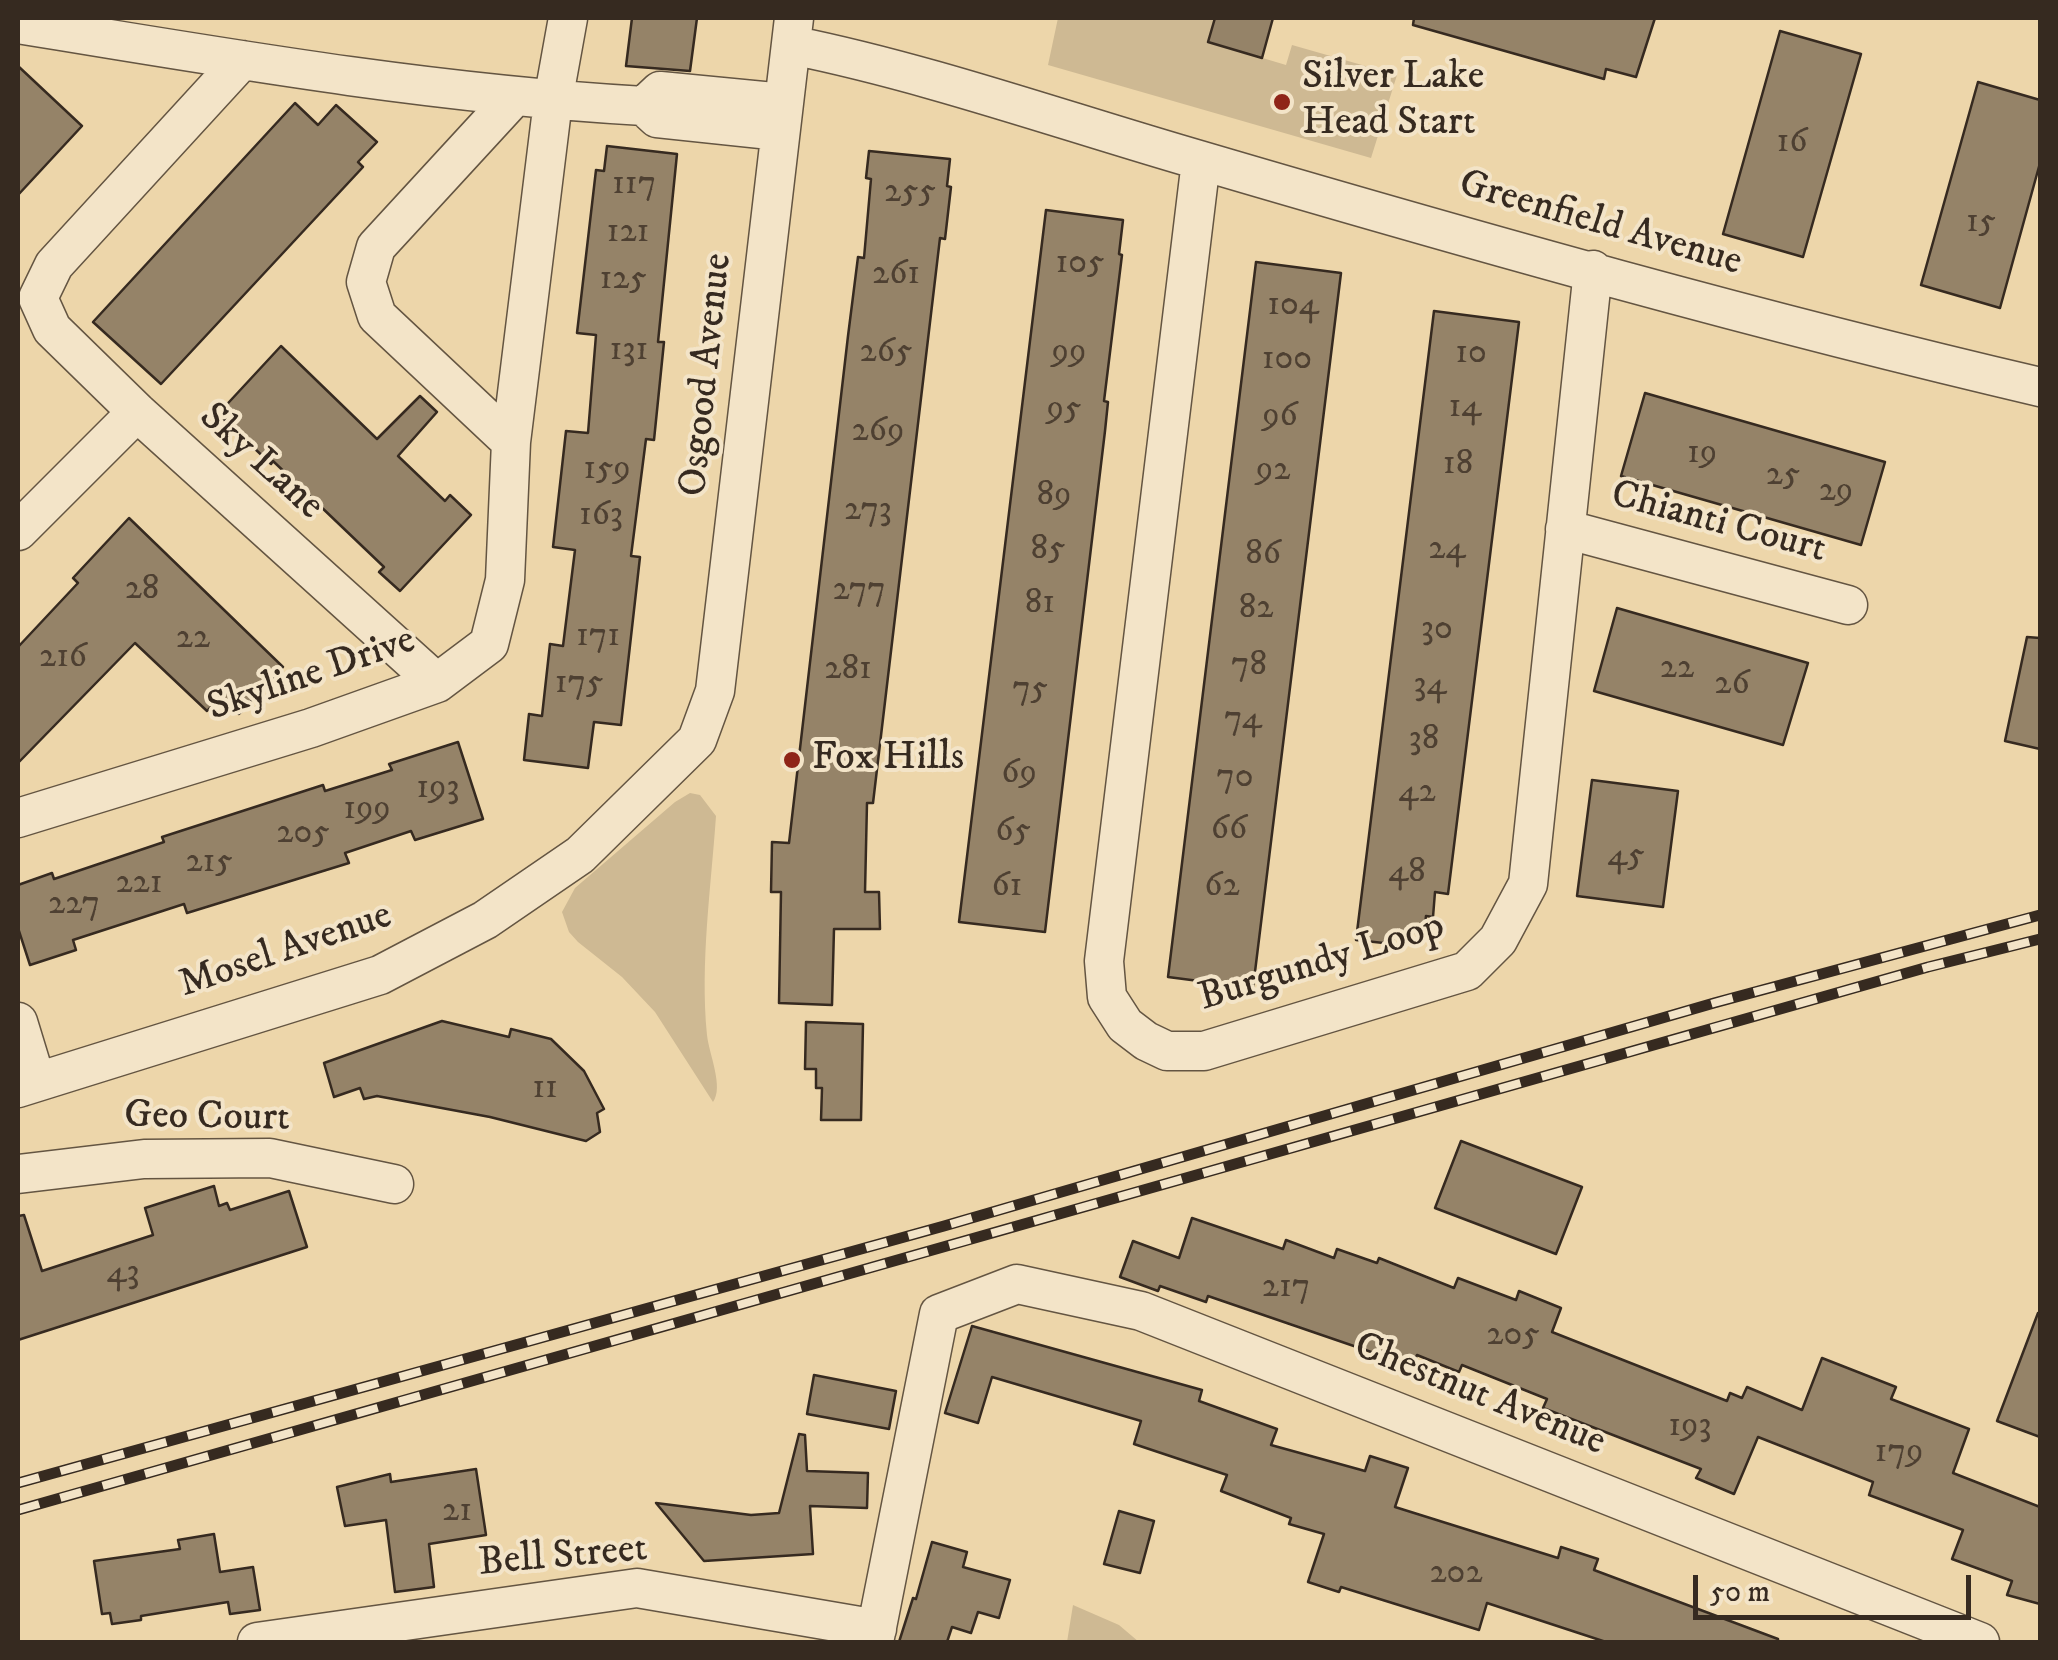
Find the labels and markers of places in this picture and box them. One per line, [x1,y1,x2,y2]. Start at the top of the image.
place label: Silver Lake Head Start [1302,55,1484,149]
marker: Silver Lake Head Start [1271,91,1293,113]
place label: Fox Hills [812,736,964,784]
marker: Fox Hills [781,749,803,771]

